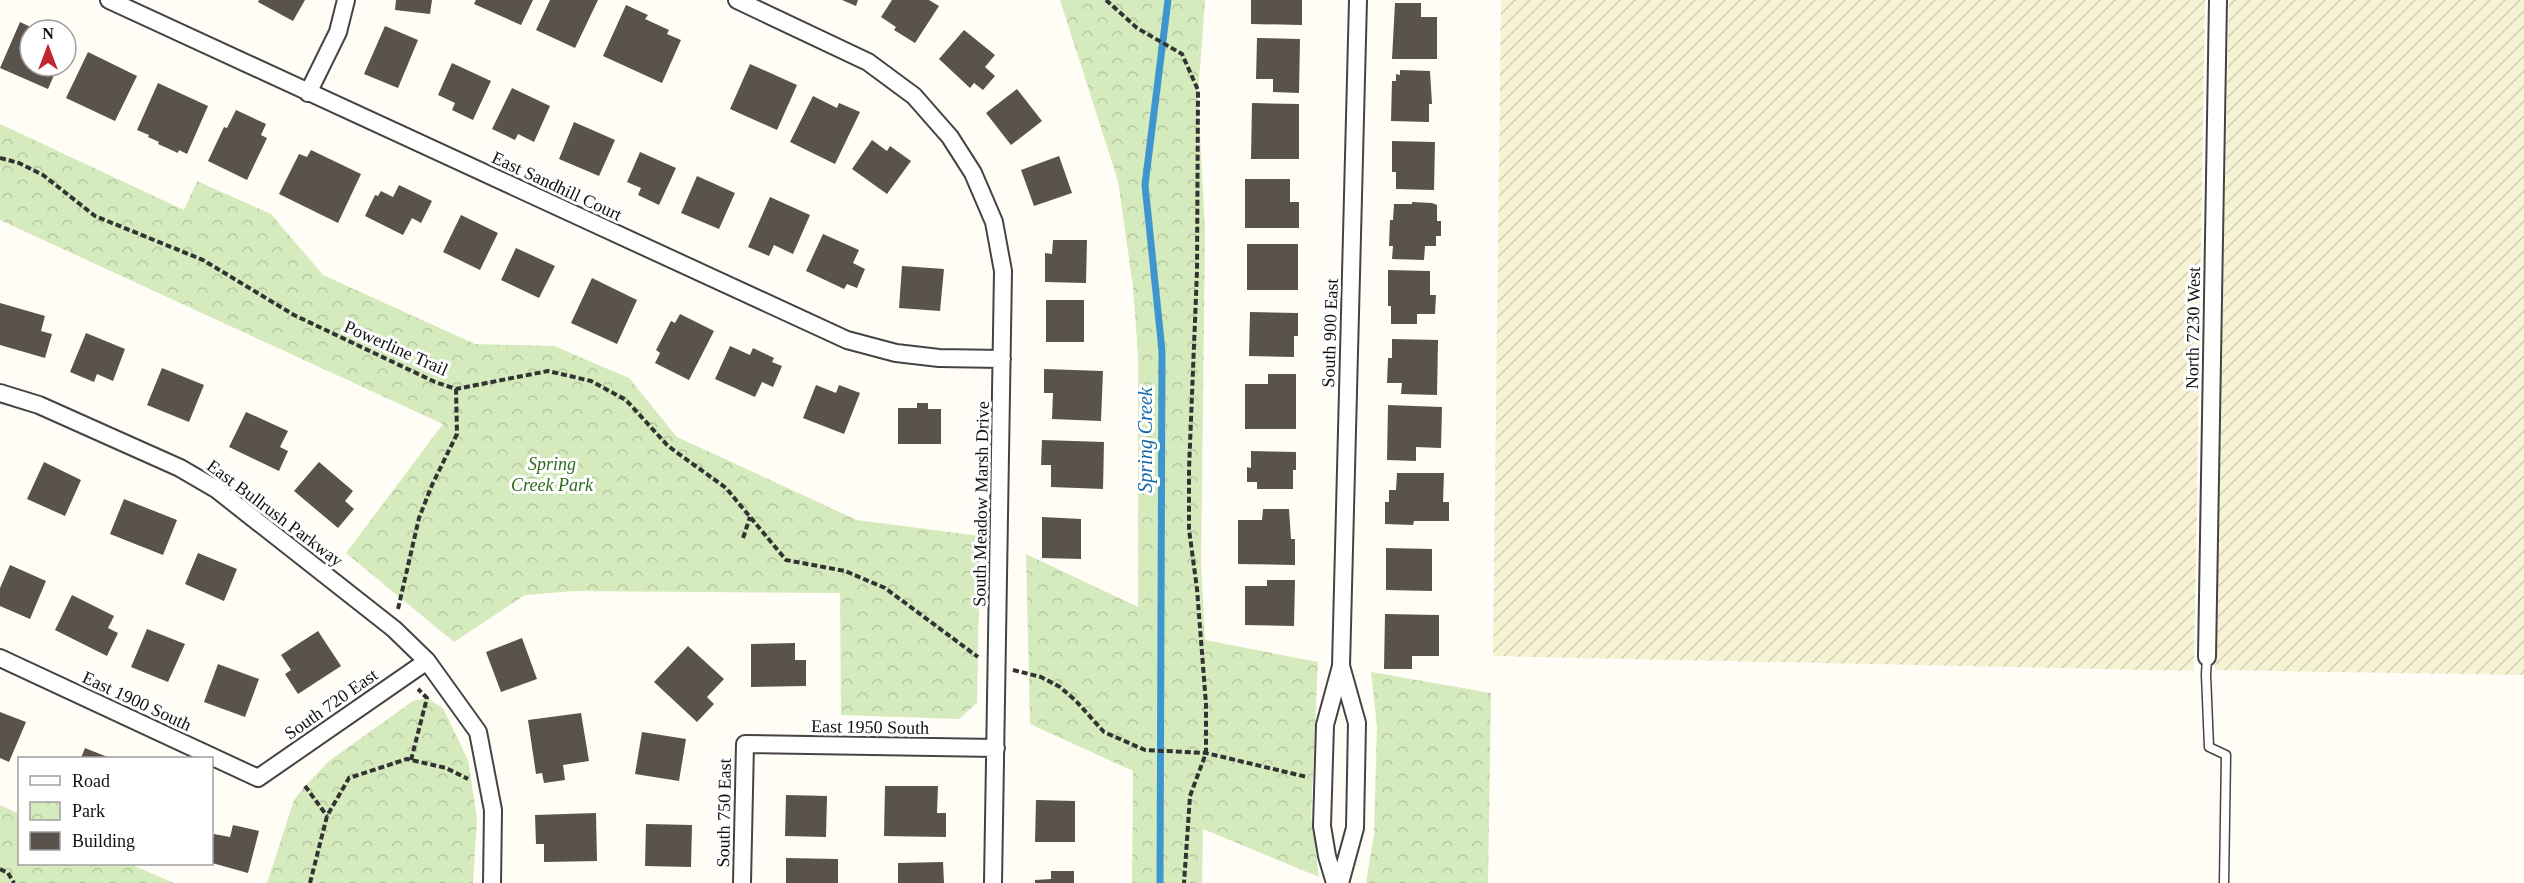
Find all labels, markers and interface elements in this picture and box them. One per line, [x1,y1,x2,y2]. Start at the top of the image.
north arrow [18,18,78,78]
text: N [42,25,54,42]
street label: East Sandhill Court [489,147,625,225]
street label: North 7230 West [2182,267,2204,389]
street label: South 900 East [1318,278,1342,388]
street label: Powerline Trail [341,316,451,380]
water label: Spring Creek [1134,386,1157,493]
street label: South Meadow Marsh Drive [969,401,993,607]
park label: Spring Creek Park [511,454,594,495]
street label: East Bullrush Parkway [203,455,347,571]
street label: South 720 East [281,665,381,743]
street label: East 1900 South [79,667,195,735]
street label: East 1950 South [811,716,929,738]
legend [18,757,213,865]
street label: South 750 East [713,758,735,868]
text: Road [72,771,110,791]
text: Park [72,801,105,821]
text: Building [72,831,135,851]

